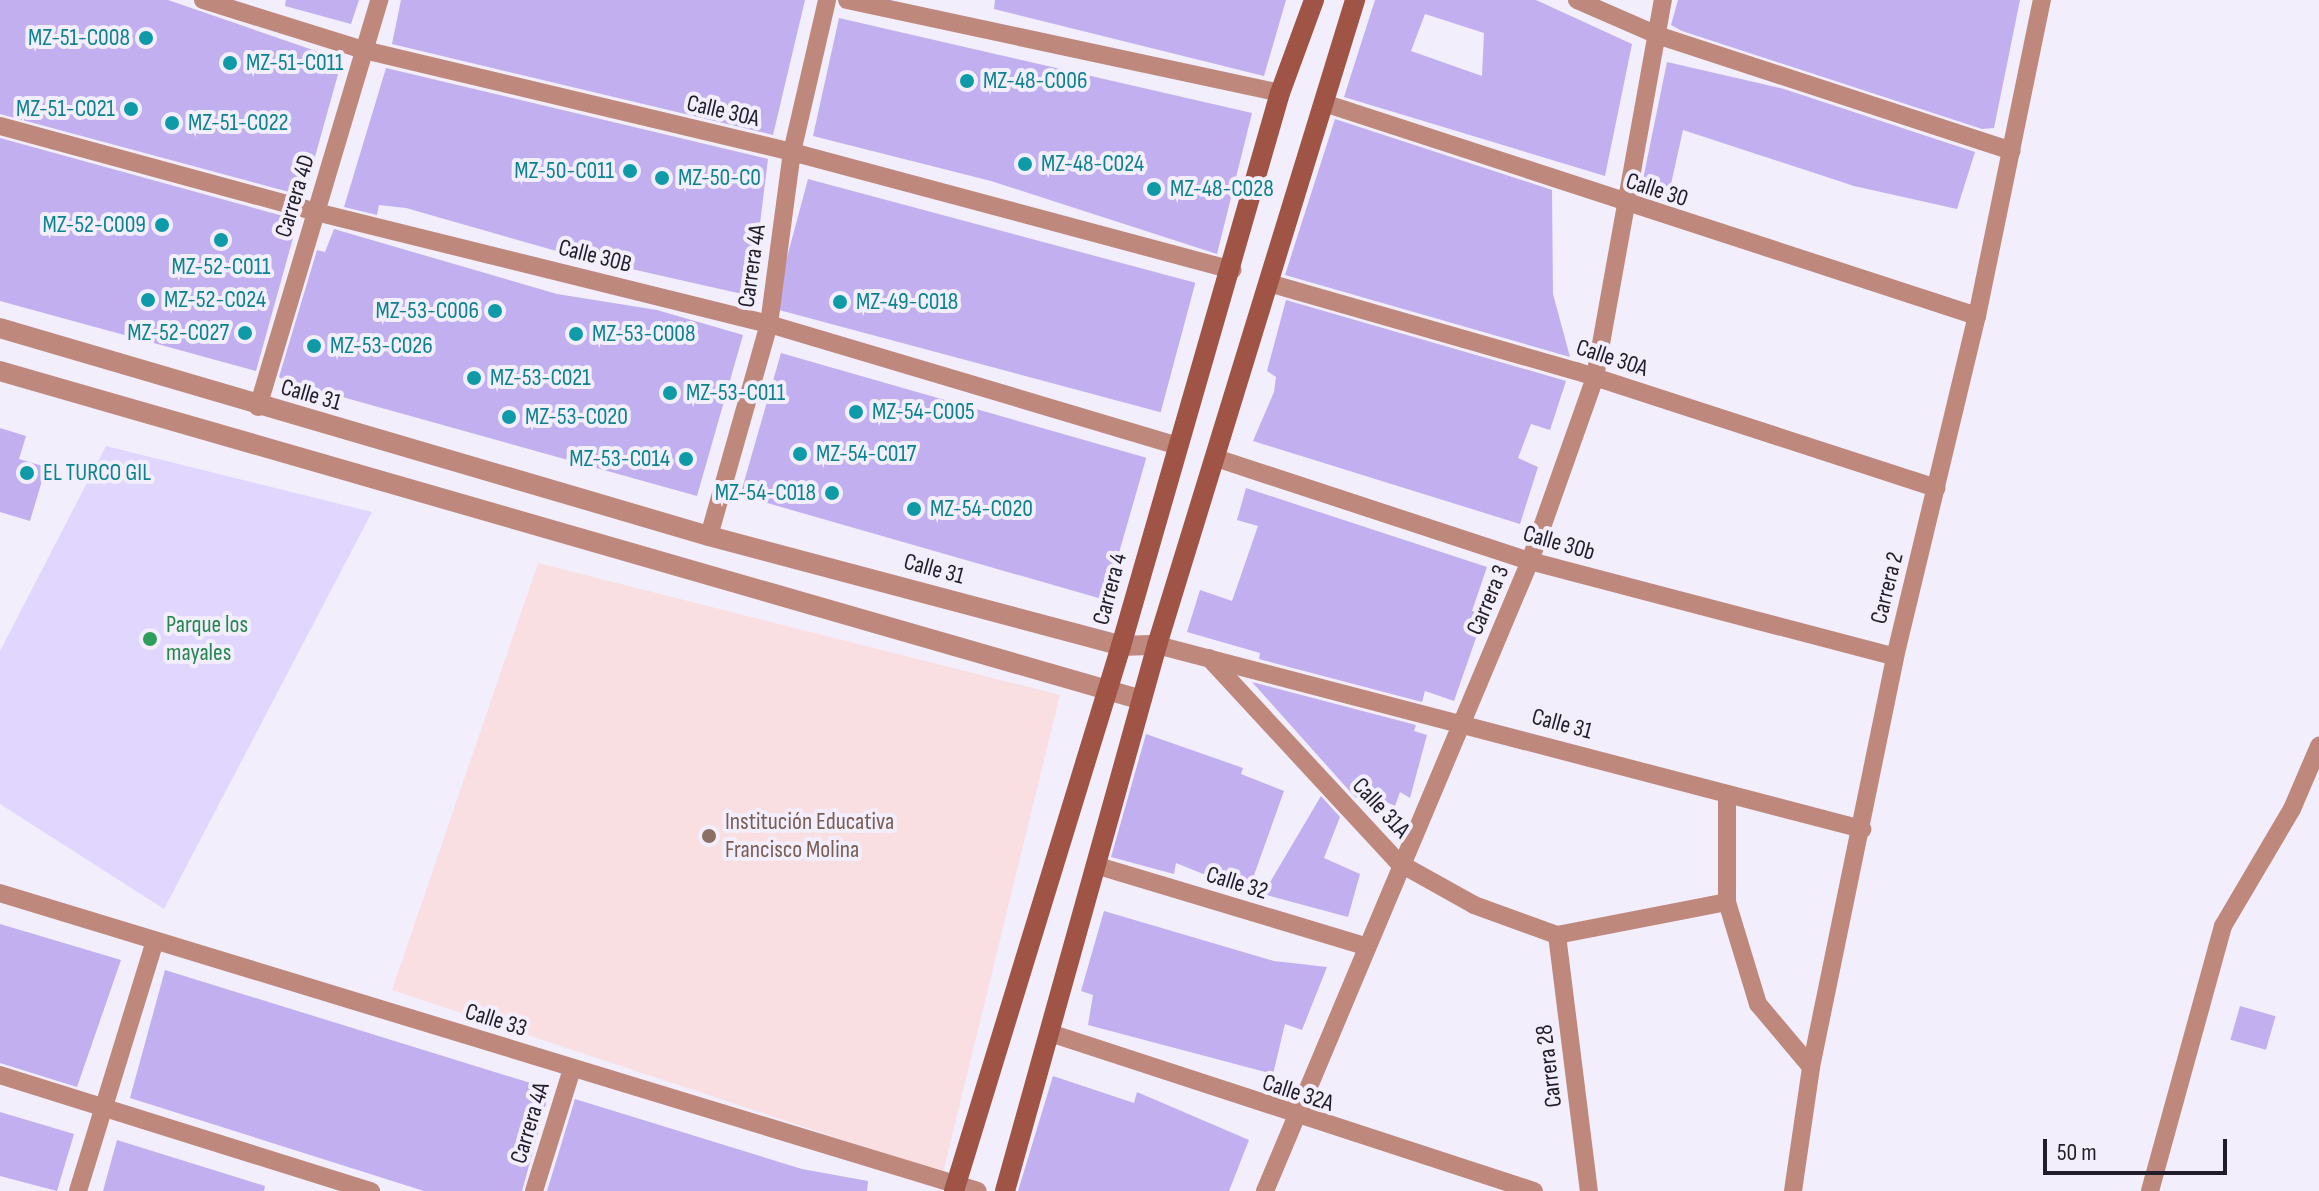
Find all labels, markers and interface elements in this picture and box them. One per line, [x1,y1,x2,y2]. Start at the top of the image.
place label: MZ-51-C008 [28,24,130,52]
marker: MZ-51-C008 [137,29,155,47]
place label: MZ-51-C011 [246,49,343,77]
marker: MZ-51-C011 [221,54,239,72]
place label: MZ-48-C006 [983,67,1087,95]
marker: MZ-48-C006 [958,72,976,90]
street label: Calle 30A [684,89,762,133]
place label: MZ-51-C021 [16,95,115,123]
marker: MZ-51-C021 [122,100,140,118]
place label: MZ-51-C022 [188,109,288,137]
marker: MZ-51-C022 [163,114,181,132]
place label: MZ-48-C024 [1041,150,1144,178]
street label: Carrera 4D [269,151,321,241]
marker: MZ-48-C024 [1016,155,1034,173]
place label: MZ-50-C011 [514,157,614,185]
marker: MZ-50-C011 [621,162,639,180]
place label: MZ-50-C0 [678,164,761,192]
street label: Calle 30 [1622,166,1692,214]
marker: MZ-50-C0 [653,169,671,187]
place label: MZ-48-C028 [1170,175,1274,203]
marker: MZ-48-C028 [1145,180,1163,198]
place label: MZ-52-C009 [42,211,146,239]
marker: MZ-52-C009 [153,216,171,234]
street label: Carrera 4A [732,223,772,309]
marker: MZ-52-C011 [212,231,230,249]
street label: Calle 30B [555,233,635,279]
place label: MZ-52-C011 [172,253,270,281]
place label: MZ-52-C024 [164,286,266,314]
place label: MZ-49-C018 [856,288,958,316]
marker: MZ-52-C024 [139,291,157,309]
marker: MZ-49-C018 [831,293,849,311]
place label: MZ-53-C006 [375,297,479,325]
marker: MZ-53-C006 [486,302,504,320]
place label: MZ-52-C027 [127,319,229,347]
place label: MZ-53-C008 [592,320,696,348]
marker: MZ-52-C027 [236,324,254,342]
marker: MZ-53-C008 [567,325,585,343]
place label: MZ-53-C026 [330,332,433,360]
street label: Calle 30A [1573,333,1651,383]
marker: MZ-53-C026 [305,337,323,355]
place label: MZ-53-C021 [490,364,591,392]
marker: MZ-53-C021 [465,369,483,387]
street label: Calle 31 [278,373,344,417]
place label: MZ-53-C011 [686,379,785,407]
marker: MZ-53-C011 [661,384,679,402]
place label: MZ-54-C005 [872,398,975,426]
place label: MZ-53-C020 [525,403,628,431]
marker: MZ-54-C005 [847,403,865,421]
marker: MZ-53-C020 [500,408,518,426]
place label: MZ-54-C017 [816,440,916,468]
place label: MZ-53-C014 [569,445,670,473]
marker: MZ-54-C017 [791,445,809,463]
marker: MZ-53-C014 [677,450,695,468]
place label: EL TURCO GIL [43,459,151,487]
marker: EL TURCO GIL [18,464,36,482]
place label: MZ-54-C018 [715,479,816,507]
marker: MZ-54-C018 [823,484,841,502]
place label: MZ-54-C020 [930,495,1033,523]
marker: MZ-54-C020 [905,500,923,518]
street label: Calle 30b [1520,519,1598,567]
street label: Calle 31 [901,547,967,591]
street label: Carrera 2 [1864,549,1910,627]
street label: Carrera 4 [1087,550,1133,628]
street label: Carrera 3 [1460,561,1516,639]
place label: Parque los mayales [166,611,248,667]
marker: Parque los mayales [141,630,159,648]
street label: Calle 31 [1529,702,1595,746]
street label: Calle 31A [1346,772,1416,844]
place label: Institución Educativa Francisco Molina [725,808,894,864]
marker: Institución Educativa Francisco Molina [700,827,718,845]
street label: Calle 32 [1203,860,1271,906]
street label: Calle 33 [462,997,530,1043]
street label: Carrera 28 [1530,1023,1568,1109]
street label: Calle 32A [1259,1068,1337,1118]
street label: Carrera 4A [504,1079,556,1167]
scale bar [2047,1123,2231,1173]
text: 50 m [2057,1138,2097,1167]

